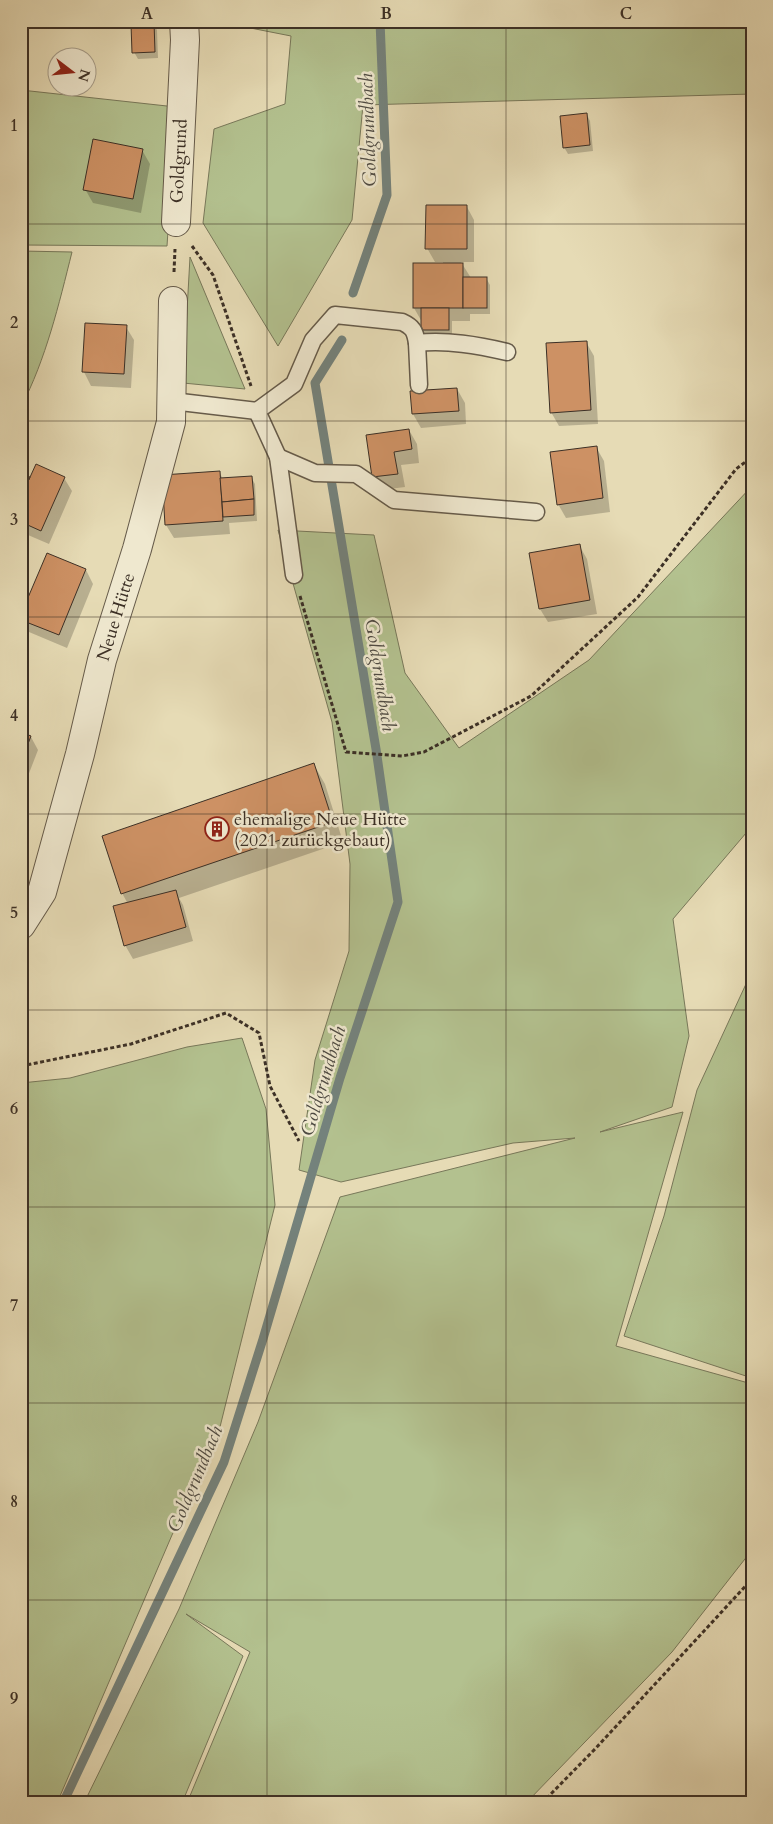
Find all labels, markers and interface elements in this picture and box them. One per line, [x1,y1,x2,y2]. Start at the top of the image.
text: A [141,3,153,25]
text: B [380,3,392,25]
text: C [620,3,632,25]
north arrow [48,48,98,98]
text: N [73,67,95,84]
water label: Goldgrundbach [353,73,383,187]
text: 1 [10,115,18,137]
street label: Goldgrund [164,118,194,204]
text: 2 [10,312,18,334]
text: 3 [10,509,18,531]
street label: Neue Hütte [91,570,141,664]
water label: Goldgrundbach [358,617,402,733]
text: 4 [10,705,18,727]
place label: ehemalige Neue Hütte (2021 zurückgebaut) [234,807,407,853]
building icon: ehemalige Neue Hütte (2021 zurückgebaut) [204,816,230,842]
text: 5 [10,902,18,924]
water label: Goldgrundbach [294,1023,352,1139]
text: 6 [10,1098,18,1120]
text: 7 [10,1295,18,1317]
water label: Goldgrundbach [161,1422,229,1536]
text: 8 [10,1491,18,1513]
text: 9 [10,1688,18,1710]

